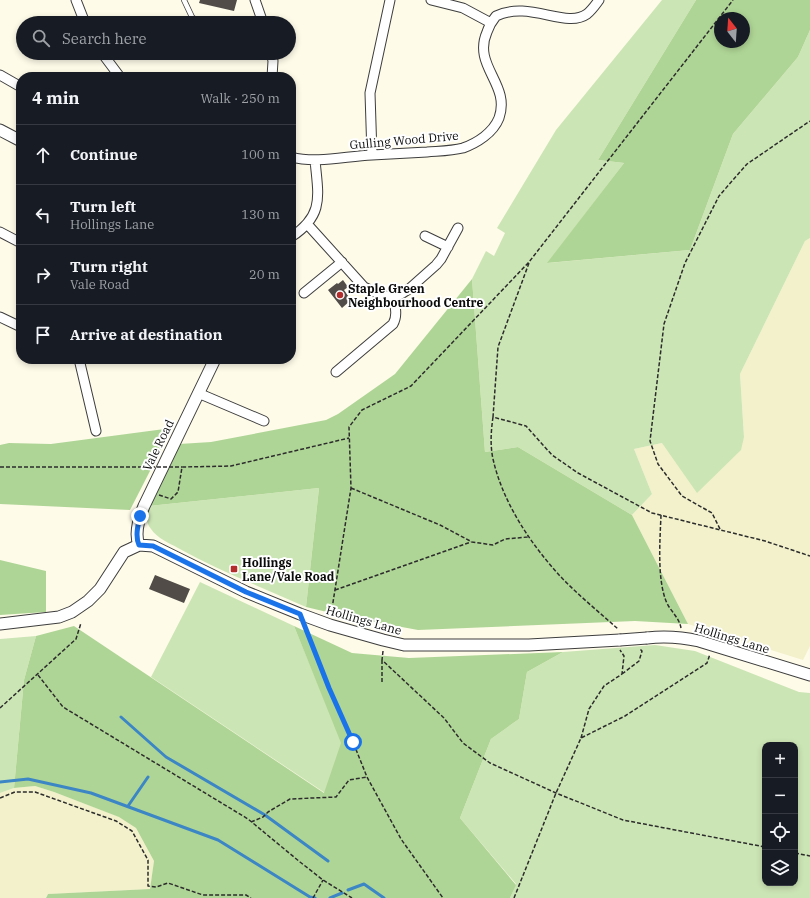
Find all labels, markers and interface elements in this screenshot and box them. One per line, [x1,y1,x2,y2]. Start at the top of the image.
north arrow [714,12,750,48]
search box [16,16,296,60]
icon: search [30,27,52,49]
text: Search here [62,29,147,48]
text: 4 min [32,87,80,109]
text: Walk · 250 m [201,90,280,107]
street label: Gulling Wood Drive [349,128,459,152]
icon: ahead [32,144,54,166]
text: Continue [70,145,137,164]
text: 100 m [241,146,280,163]
text: Turn left [70,197,136,216]
icon: left [32,204,54,226]
text: 130 m [241,206,280,223]
text: Hollings Lane [70,216,154,233]
text: Turn right [70,257,148,276]
icon: right [32,264,54,286]
text: 20 m [249,266,280,283]
text: Vale Road [70,276,130,293]
place label: Staple Green Neighbourhood Centre [348,281,484,310]
marker: Staple Green Neighbourhood Centre [335,290,345,300]
icon: arrive [32,324,54,346]
text: Arrive at destination [70,325,222,344]
street label: Vale Road [139,417,177,473]
route end [131,507,149,525]
place label: Hollings Lane/Vale Road [242,555,335,584]
marker: Hollings Lane/Vale Road [229,564,239,574]
street label: Hollings Lane [325,602,403,638]
street label: Hollings Lane [693,619,771,657]
route start [344,733,362,751]
map controls [762,742,798,886]
button: + [762,742,798,778]
button: − [762,778,798,814]
button: locate [762,814,798,850]
button: layers [762,850,798,886]

